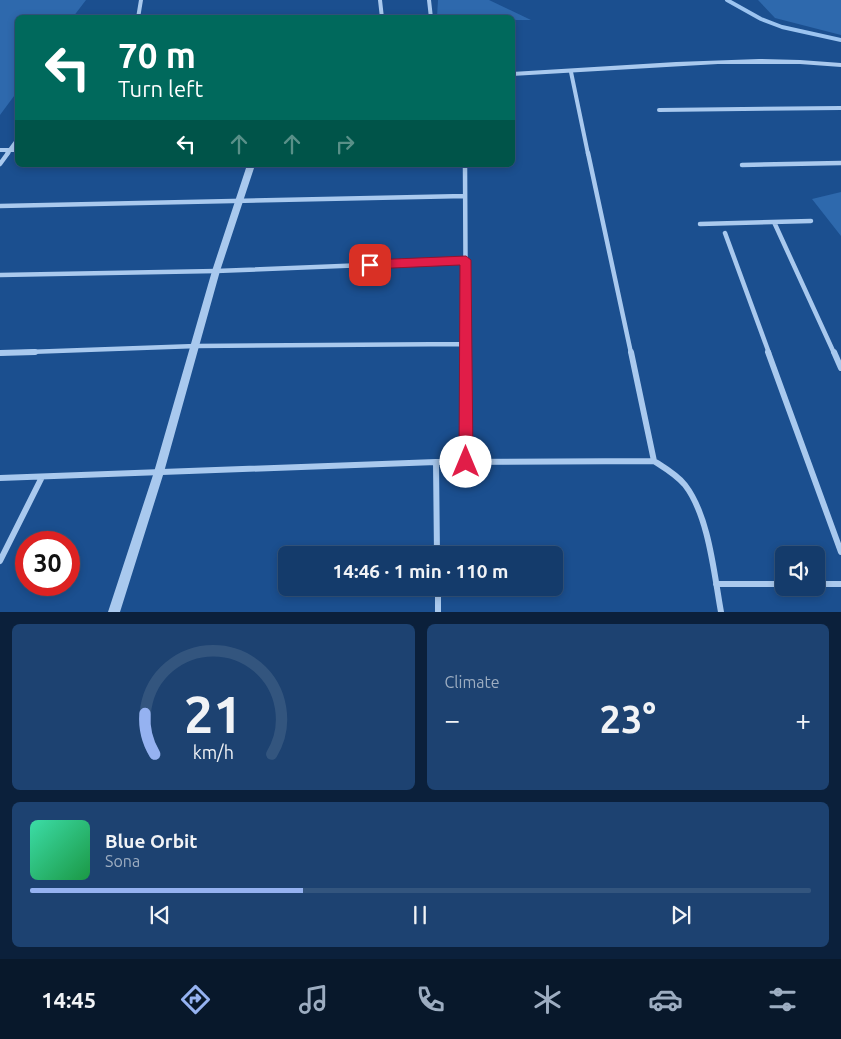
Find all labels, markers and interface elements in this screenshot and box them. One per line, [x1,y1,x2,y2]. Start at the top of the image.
icon: left [35,35,100,100]
text: 70 m [118,35,196,75]
text: Turn left [118,76,203,101]
icon: left [172,130,200,158]
icon: ahead [225,130,253,158]
icon: ahead [278,130,306,158]
icon: right [331,130,359,158]
pin [349,244,391,286]
icon: arrive [356,251,384,279]
position arrow [439,435,491,487]
speed limit sign: 30 [15,531,80,596]
map controls [775,546,825,596]
button: sound [775,546,825,596]
text: 14:46 · 1 min · 110 m [333,560,508,582]
text: Climate [445,673,500,691]
text: 21 [184,685,243,743]
text: 23° [600,698,656,740]
text: − [445,704,460,735]
text: + [795,704,811,735]
text: km/h [193,742,234,762]
text: Blue Orbit [105,830,198,852]
text: Sona [105,852,140,870]
icon: previous [146,901,174,929]
icon: pause [406,901,434,929]
icon: next [667,901,695,929]
icon: directions [178,982,213,1017]
icon: music [296,982,331,1017]
icon: phone [413,982,448,1017]
icon: climate [530,982,565,1017]
icon: car [648,982,683,1017]
icon: filters [765,982,800,1017]
text: 14:45 [41,987,96,1012]

